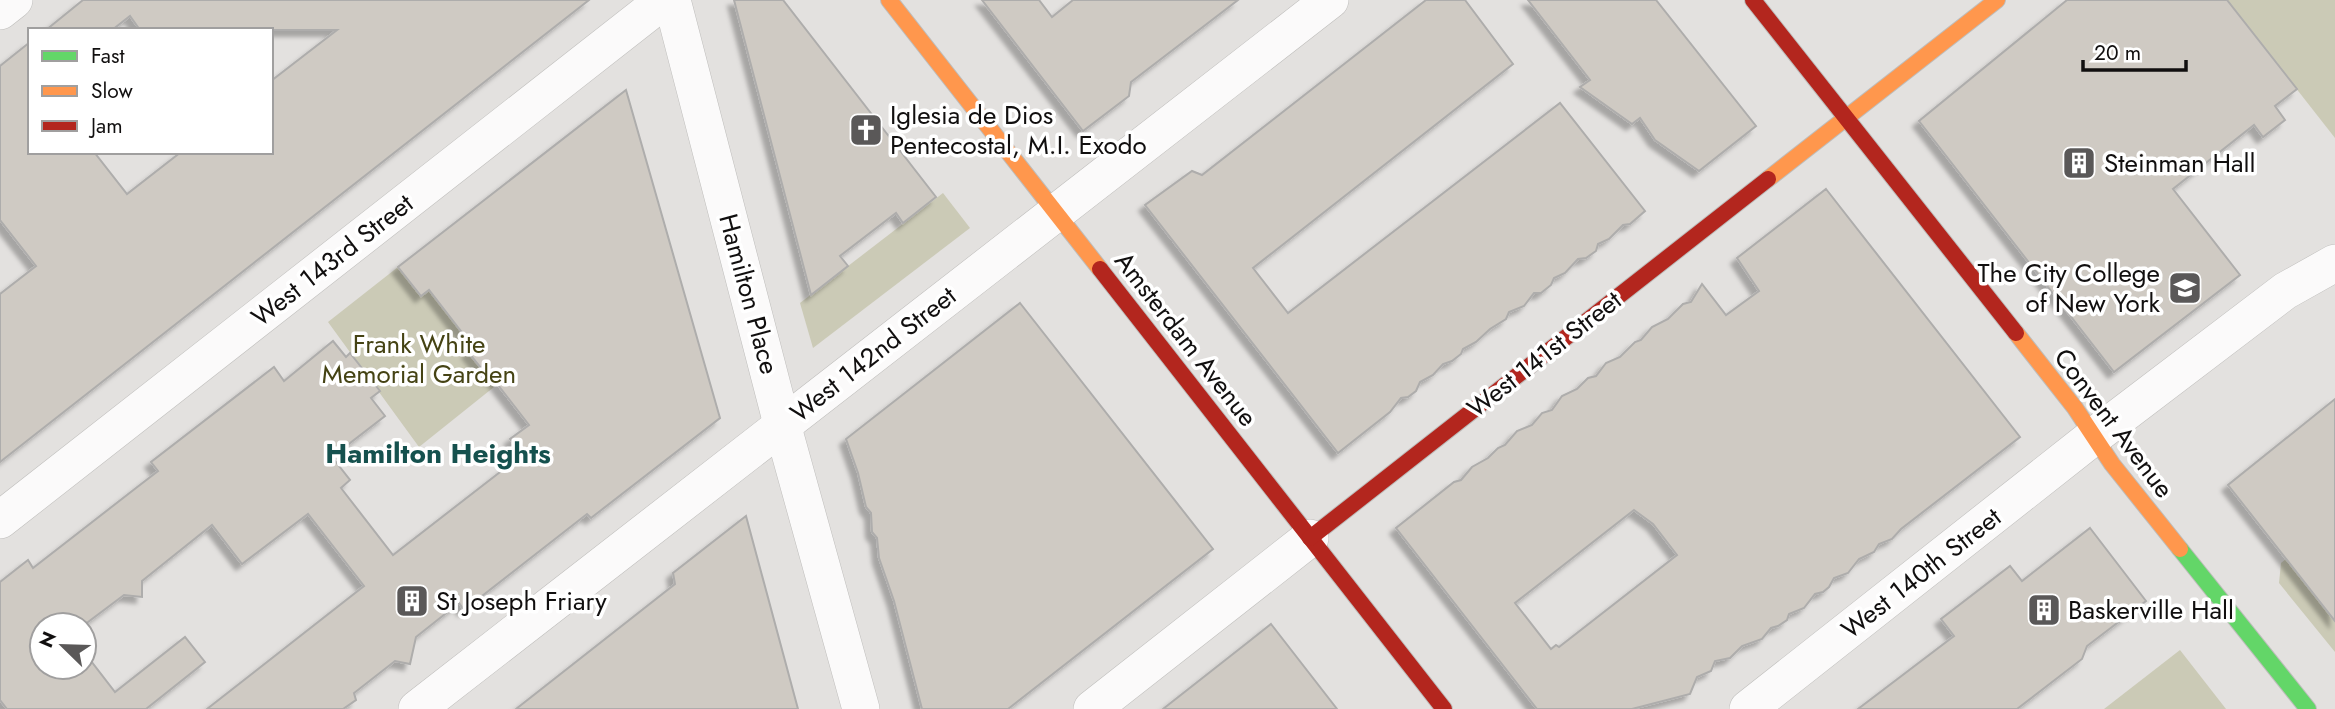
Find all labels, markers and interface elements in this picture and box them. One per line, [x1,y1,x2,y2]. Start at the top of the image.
legend [28,28,273,154]
scale bar [2083,28,2186,72]
text: 20 m [2094,38,2141,68]
text: Fast [91,41,124,71]
text: Slow [91,76,133,106]
place label: Iglesia de Dios Pentecostal, M.I. Exodo [890,96,1147,164]
text: Jam [88,111,123,141]
church icon: Iglesia de Dios Pentecostal, M.I. Exodo [847,111,885,149]
building icon: Steinman Hall [2060,144,2098,182]
place label: Steinman Hall [2104,144,2256,182]
street label: West 143rd Street [243,184,422,335]
street label: Hamilton Place [709,210,789,378]
street label: Amsterdam Avenue [1105,243,1267,435]
place label: The City College of New York [1977,254,2161,322]
school or university icon: The City College of New York [2166,269,2204,307]
street label: West 142nd Street [782,277,965,431]
street label: West 141st Street [1459,281,1630,426]
park label: Frank White Memorial Garden [322,325,516,393]
street label: Convent Avenue [2045,340,2183,506]
district label: Hamilton Heights [325,433,551,474]
street label: West 140th Street [1833,498,2010,648]
building icon: St Joseph Friary [393,582,431,620]
place label: St Joseph Friary [436,582,607,620]
building icon: Baskerville Hall [2025,591,2063,629]
place label: Baskerville Hall [2068,591,2234,629]
north arrow [28,611,98,681]
text: N [32,627,63,652]

